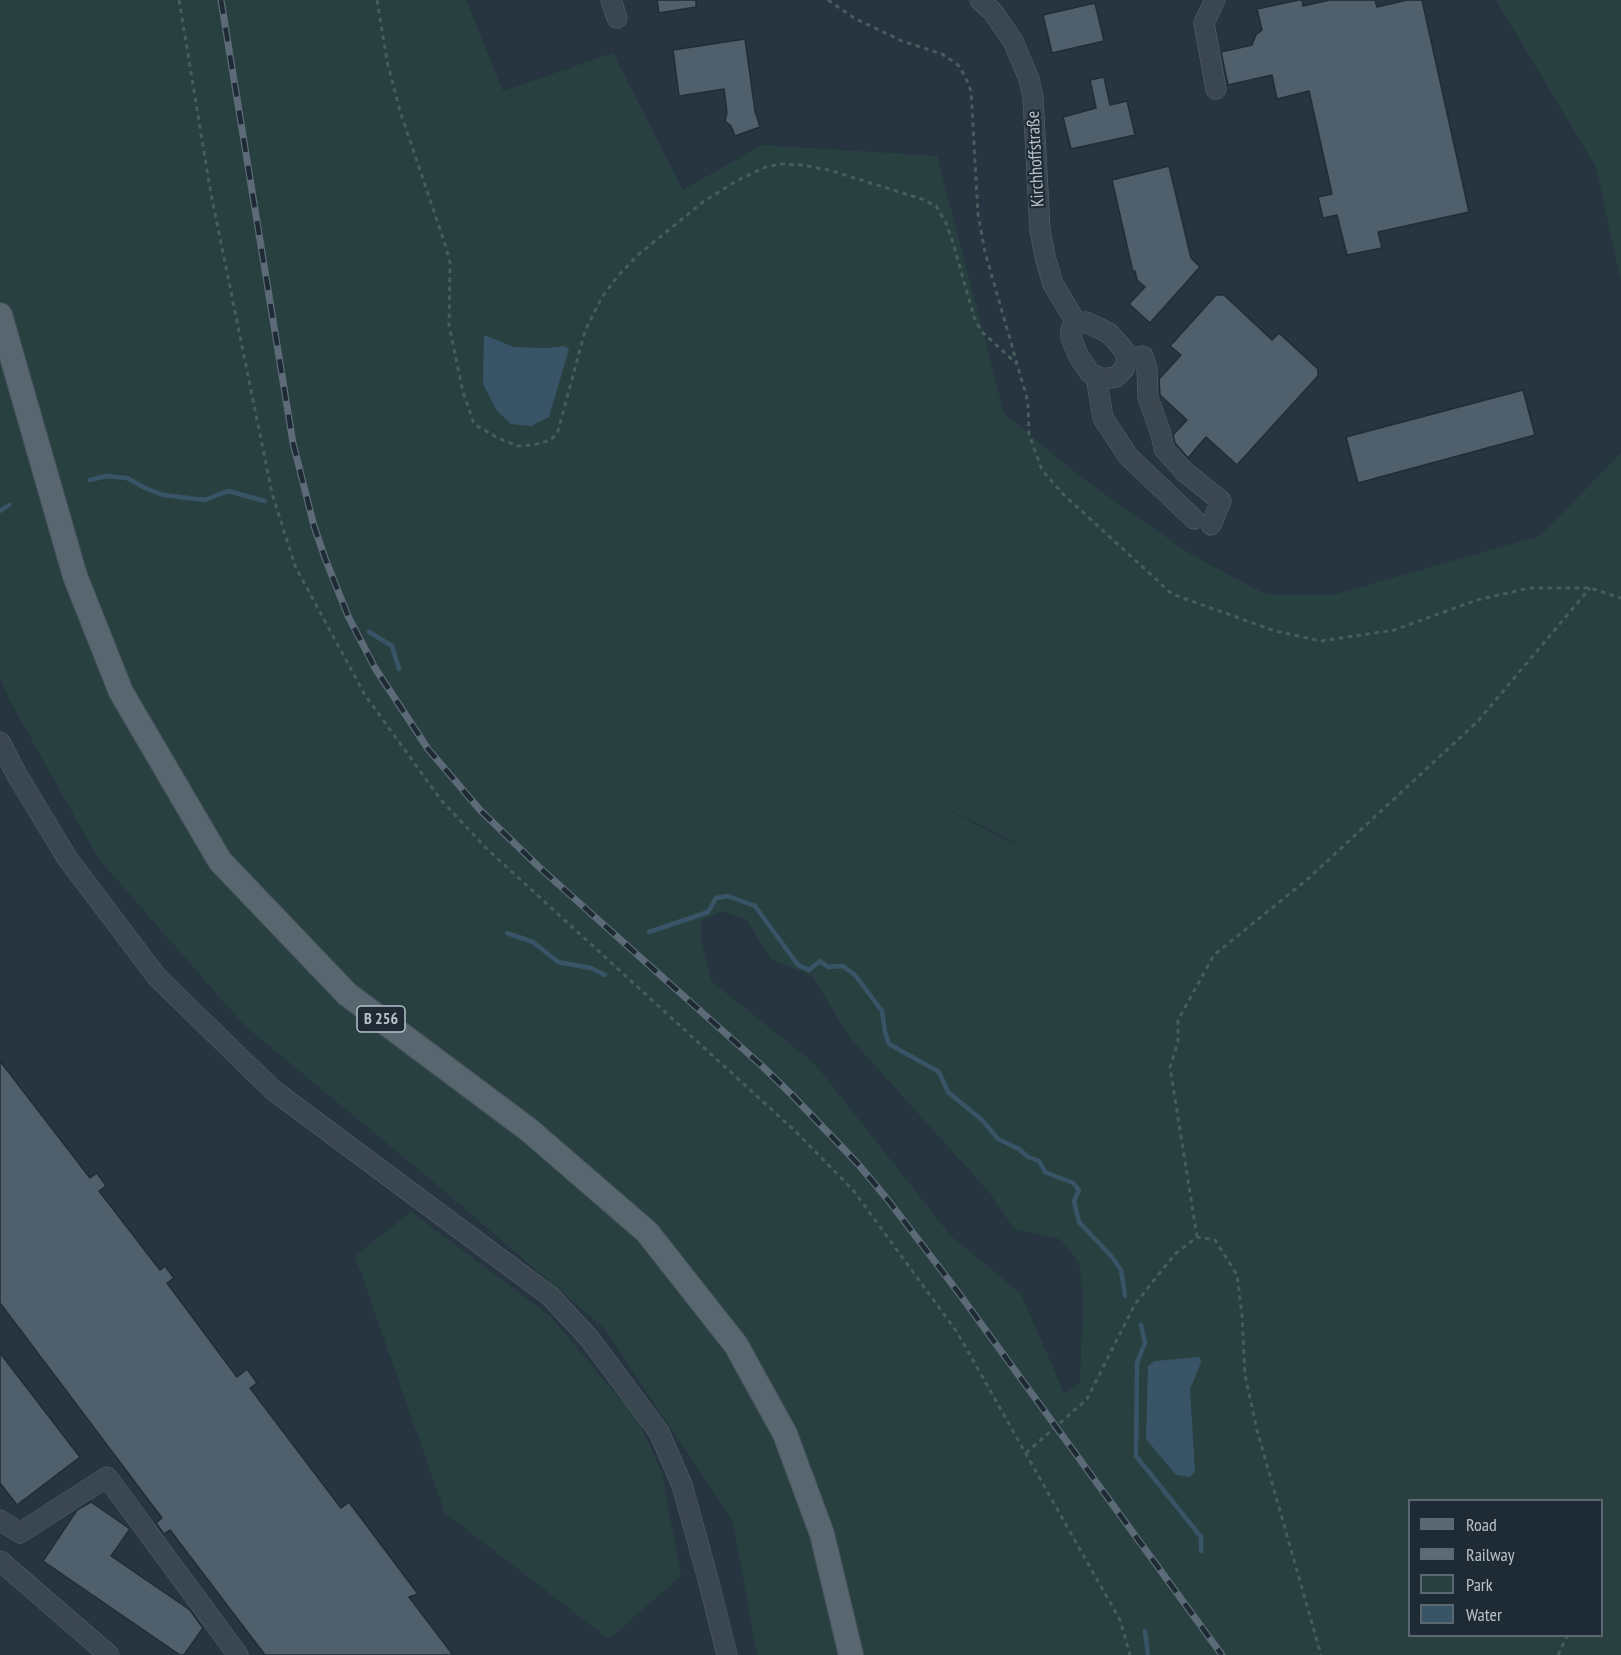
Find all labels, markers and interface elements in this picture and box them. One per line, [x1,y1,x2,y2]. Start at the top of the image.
street label: Kirchhoffstraße [1023,110,1049,208]
road number: B 256 [357,1006,405,1032]
legend [1408,1499,1603,1637]
text: Road [1466,1513,1497,1536]
text: Railway [1466,1543,1515,1566]
text: Park [1466,1573,1493,1596]
text: Water [1466,1603,1502,1626]

